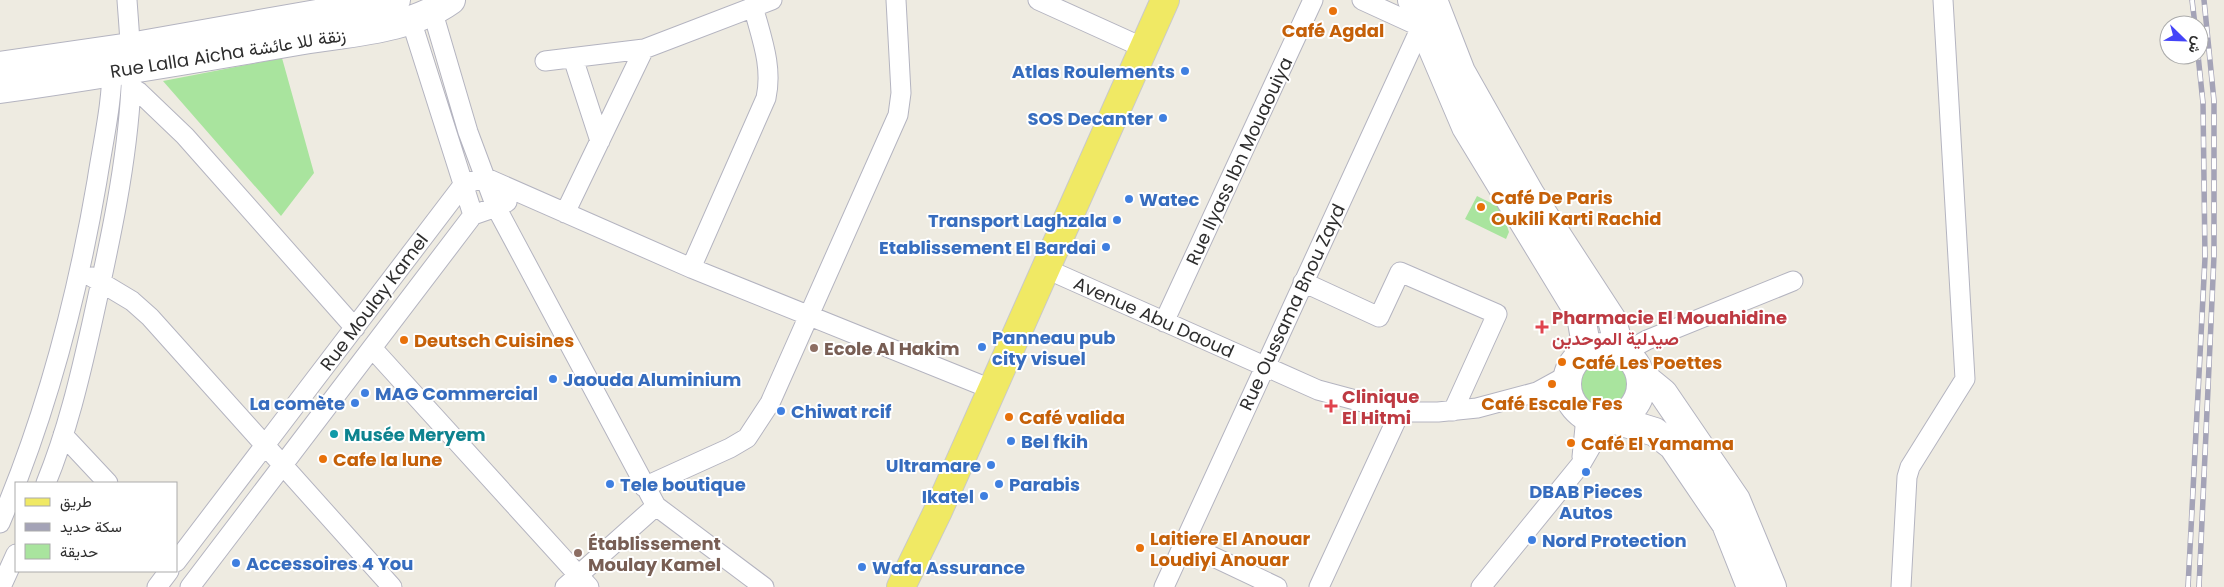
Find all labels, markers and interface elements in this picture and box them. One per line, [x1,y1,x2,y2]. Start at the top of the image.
marker: Café Agdal [1327,5,1339,17]
north arrow [2159,15,2209,65]
place label: Café Agdal [1282,18,1384,43]
street label: Rue Lalla Aicha زنقة للا عائشة [108,22,348,84]
text: ش [2183,33,2208,57]
street label: Rue Ilyass Ibn Mouaouiya [1180,53,1298,269]
place label: Atlas Roulements [1012,59,1175,84]
marker: Atlas Roulements [1179,65,1191,77]
place label: SOS Decanter [1027,106,1153,131]
marker: SOS Decanter [1157,112,1169,124]
place label: Café De Paris Oukili Karti Rachid [1491,185,1662,231]
place label: Watec [1139,187,1200,212]
marker: Watec [1123,193,1135,205]
street label: Rue Oussama Bnou Zayd [1233,200,1351,414]
marker: Café De Paris Oukili Karti Rachid [1475,201,1487,213]
place label: Transport Laghzala [928,208,1107,233]
marker: Transport Laghzala [1111,214,1123,226]
street label: Rue Moulay Kamel [314,228,434,376]
place label: Etablissement El Bardai [879,235,1096,260]
marker: Etablissement El Bardai [1100,241,1112,253]
street label: Avenue Abu Daoud [1070,270,1238,364]
place label: Pharmacie El Mouahidine صيدلية الموحدين [1552,305,1787,351]
marker: Pharmacie El Mouahidine صيدلية الموحدين [1536,321,1548,333]
place label: Panneau pub city visuel [992,325,1116,371]
place label: Deutsch Cuisines [414,328,574,353]
marker: Deutsch Cuisines [398,334,410,346]
place label: Ecole Al Hakim [824,336,960,361]
marker: Panneau pub city visuel [976,341,988,353]
marker: Ecole Al Hakim [808,342,820,354]
place label: Café Les Poettes [1572,350,1722,375]
marker: Café Les Poettes [1556,356,1568,368]
place label: Jaouda Aluminium [563,367,741,392]
marker: Jaouda Aluminium [547,373,559,385]
marker: Café Escale Fes [1546,378,1558,390]
place label: MAG Commercial [375,381,538,406]
place label: Clinique El Hitmi [1342,384,1419,430]
marker: MAG Commercial [359,387,371,399]
place label: La comète [249,391,345,416]
place label: Café Escale Fes [1481,391,1623,416]
marker: La comète [349,397,361,409]
place label: Chiwat rcif [791,399,892,424]
marker: Clinique El Hitmi [1324,399,1338,413]
marker: Chiwat rcif [775,405,787,417]
place label: Café valida [1019,405,1125,430]
marker: Café valida [1003,411,1015,423]
place label: Musée Meryem [344,422,486,447]
marker: Musée Meryem [328,428,340,440]
place label: Bel fkih [1021,429,1088,454]
place label: Café El Yamama [1581,431,1734,456]
marker: Bel fkih [1005,435,1017,447]
marker: Café El Yamama [1565,437,1577,449]
place label: Cafe la lune [333,447,442,472]
marker: Cafe la lune [317,453,329,465]
place label: Ultramare [886,453,981,478]
marker: Ultramare [985,459,997,471]
marker: DBAB Pieces Autos [1580,466,1592,478]
place label: Tele boutique [620,472,746,497]
place label: Parabis [1009,472,1080,497]
marker: Tele boutique [604,478,616,490]
marker: Parabis [993,478,1005,490]
place label: DBAB Pieces Autos [1529,479,1643,525]
legend [15,482,178,572]
place label: Ikatel [922,484,974,509]
marker: Ikatel [978,490,990,502]
text: طريق [60,491,92,512]
text: سكة حديد [60,516,122,537]
place label: Laitiere El Anouar Loudiyi Anouar [1150,526,1311,572]
place label: Nord Protection [1542,528,1687,553]
place label: Établissement Moulay Kamel [588,531,721,577]
marker: Nord Protection [1526,534,1538,546]
text: حديقة [60,541,98,562]
marker: Laitiere El Anouar Loudiyi Anouar [1134,542,1146,554]
marker: Établissement Moulay Kamel [572,547,584,559]
place label: Accessoires 4 You [246,551,413,576]
place label: Wafa Assurance [872,555,1025,580]
marker: Accessoires 4 You [230,557,242,569]
marker: Wafa Assurance [856,561,868,573]

